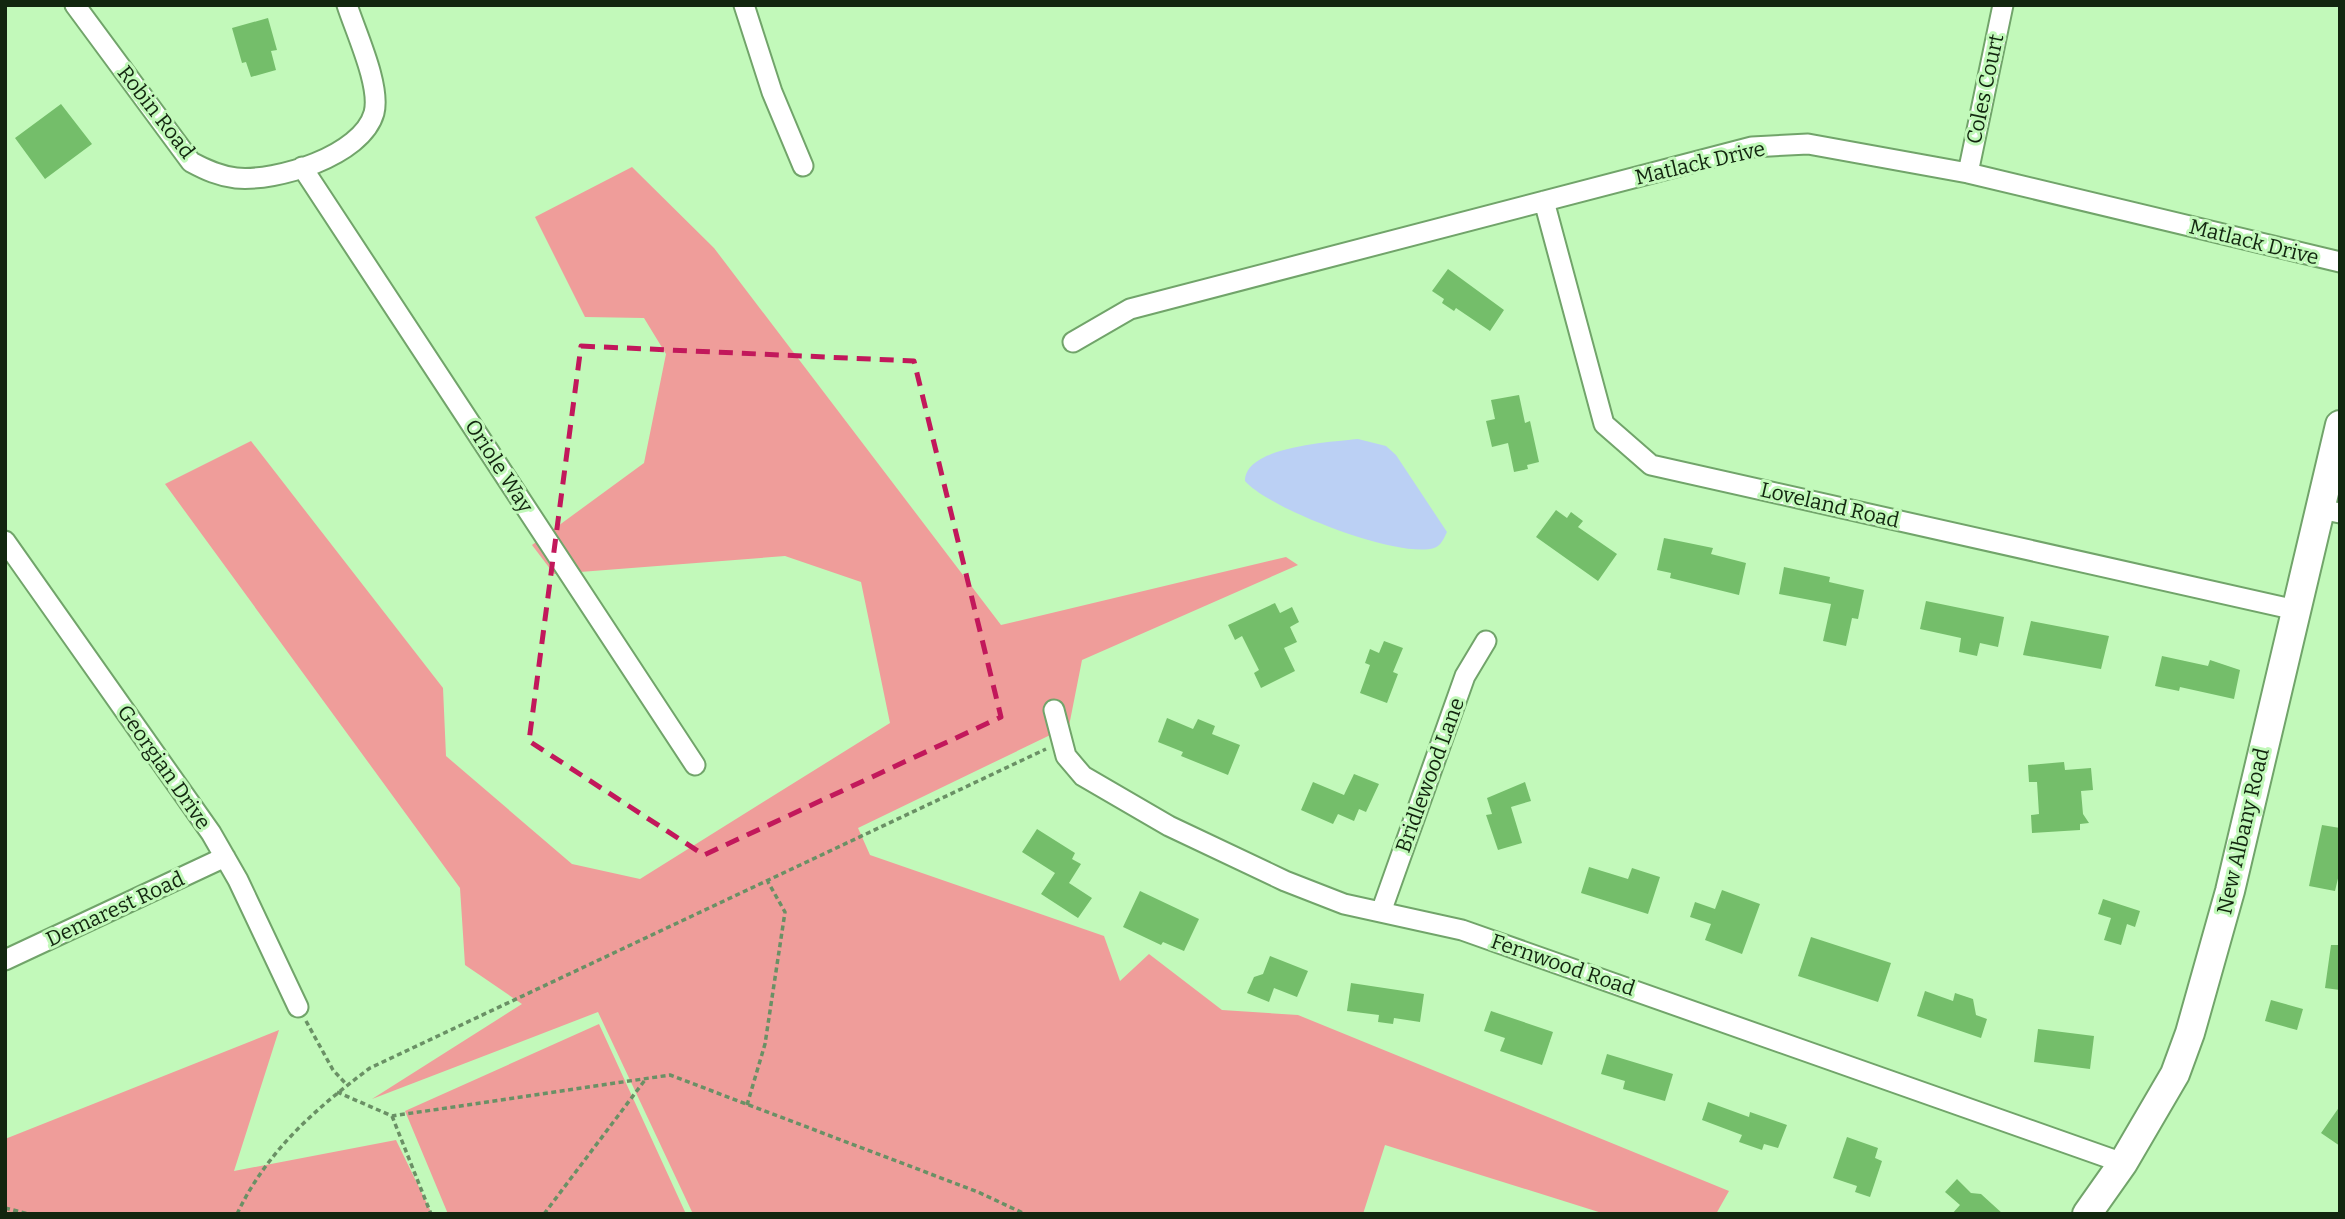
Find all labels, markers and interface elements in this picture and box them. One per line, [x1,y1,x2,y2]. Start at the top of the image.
street label: Coles Court [1961,31,2009,146]
street label: Robin Road [112,60,200,164]
street label: Matlack Drive [1632,135,1768,191]
street label: Matlack Drive [2186,213,2322,271]
street label: Oriole Way [459,414,539,518]
street label: Loveland Road [1758,476,1902,534]
street label: Bridlewood Lane [1390,694,1470,856]
street label: Georgian Drive [111,700,217,834]
street label: New Albany Road [2211,745,2275,917]
street label: Demarest Road [42,866,188,952]
street label: Fernwood Road [1488,928,1638,1002]

